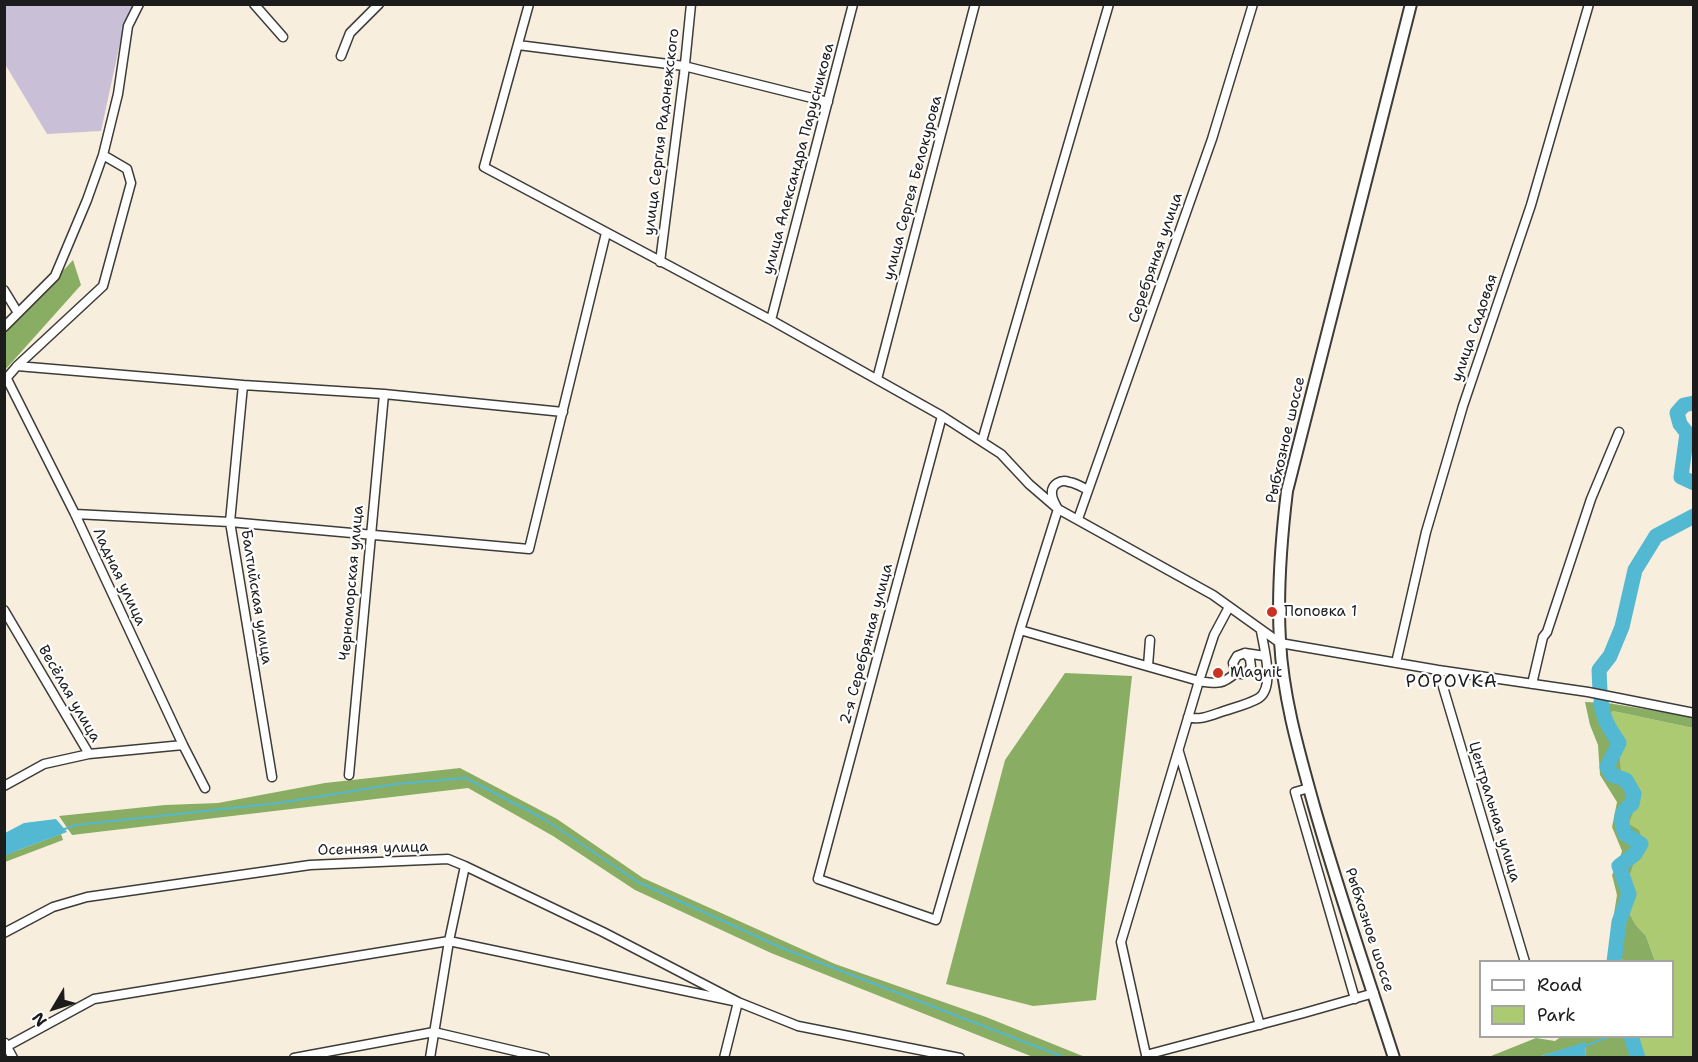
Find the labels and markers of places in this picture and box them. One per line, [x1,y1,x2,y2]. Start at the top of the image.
place label: Поповка 1 [1284,603,1357,621]
marker: Поповка 1 [1265,605,1279,619]
place label: Magnit [1230,664,1282,682]
marker: Magnit [1211,666,1225,680]

